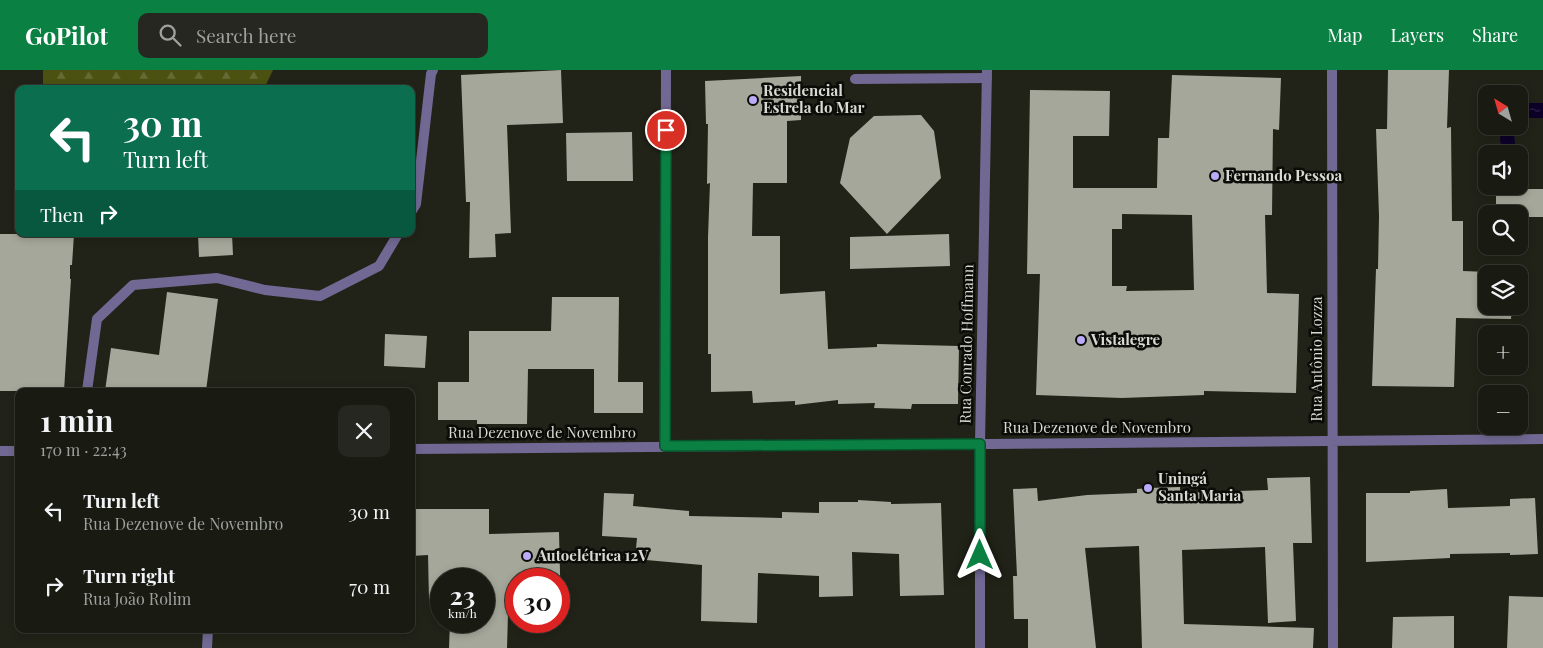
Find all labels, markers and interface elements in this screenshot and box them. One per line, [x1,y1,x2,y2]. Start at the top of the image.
search box [138,13,488,58]
text: GoPilot [25,19,108,51]
icon: search [156,21,184,49]
text: Search here [196,22,296,48]
text: Map [1327,23,1362,47]
text: Layers [1390,23,1444,47]
text: Share [1472,23,1518,47]
place label: Residencial Estrela do Mar [763,80,864,117]
north arrow [1478,85,1528,135]
map controls [1478,85,1528,435]
marker: Residencial Estrela do Mar [747,94,759,106]
text: 30 m [123,99,203,146]
icon: left [40,105,105,170]
pin [645,109,687,151]
icon: arrive [652,116,680,144]
text: Turn left [123,144,208,174]
button: sound [1478,145,1528,195]
place label: Fernando Pessoa [1225,165,1342,185]
marker: Fernando Pessoa [1209,170,1221,182]
icon: right [94,200,122,228]
text: Then [40,201,84,227]
button: search [1478,205,1528,255]
street label: Rua Conrado Hoffmann [955,264,977,424]
button: layers [1478,265,1528,315]
street label: Rua Antônio Lozza [1306,296,1326,421]
button: + [1478,325,1528,375]
place label: Vistalegre [1090,329,1160,349]
marker: Vistalegre [1075,334,1087,346]
button: − [1478,385,1528,435]
text: 1 min [40,400,114,440]
button: close [338,405,390,457]
street label: Rua Dezenove de Novembro [1003,417,1191,437]
street label: Rua Dezenove de Novembro [448,422,636,442]
text: 170 m · 22:43 [40,439,127,460]
place label: Uningá Santa Maria [1158,468,1242,505]
marker: Uningá Santa Maria [1142,482,1154,494]
text: Turn left [83,487,160,513]
icon: left [40,497,68,525]
text: 30 m [348,498,390,524]
text: Rua Dezenove de Novembro [83,513,283,534]
position arrow [953,528,1005,580]
place label: Autoelétrica 12V [536,545,649,565]
marker: Autoelétrica 12V [521,550,533,562]
text: Turn right [83,562,175,588]
speed limit sign: 30 [505,568,570,633]
icon: right [40,572,68,600]
text: 70 m [349,573,390,599]
text: 23 [450,578,475,611]
text: Rua João Rolim [83,588,191,609]
text: km/h [448,605,477,621]

